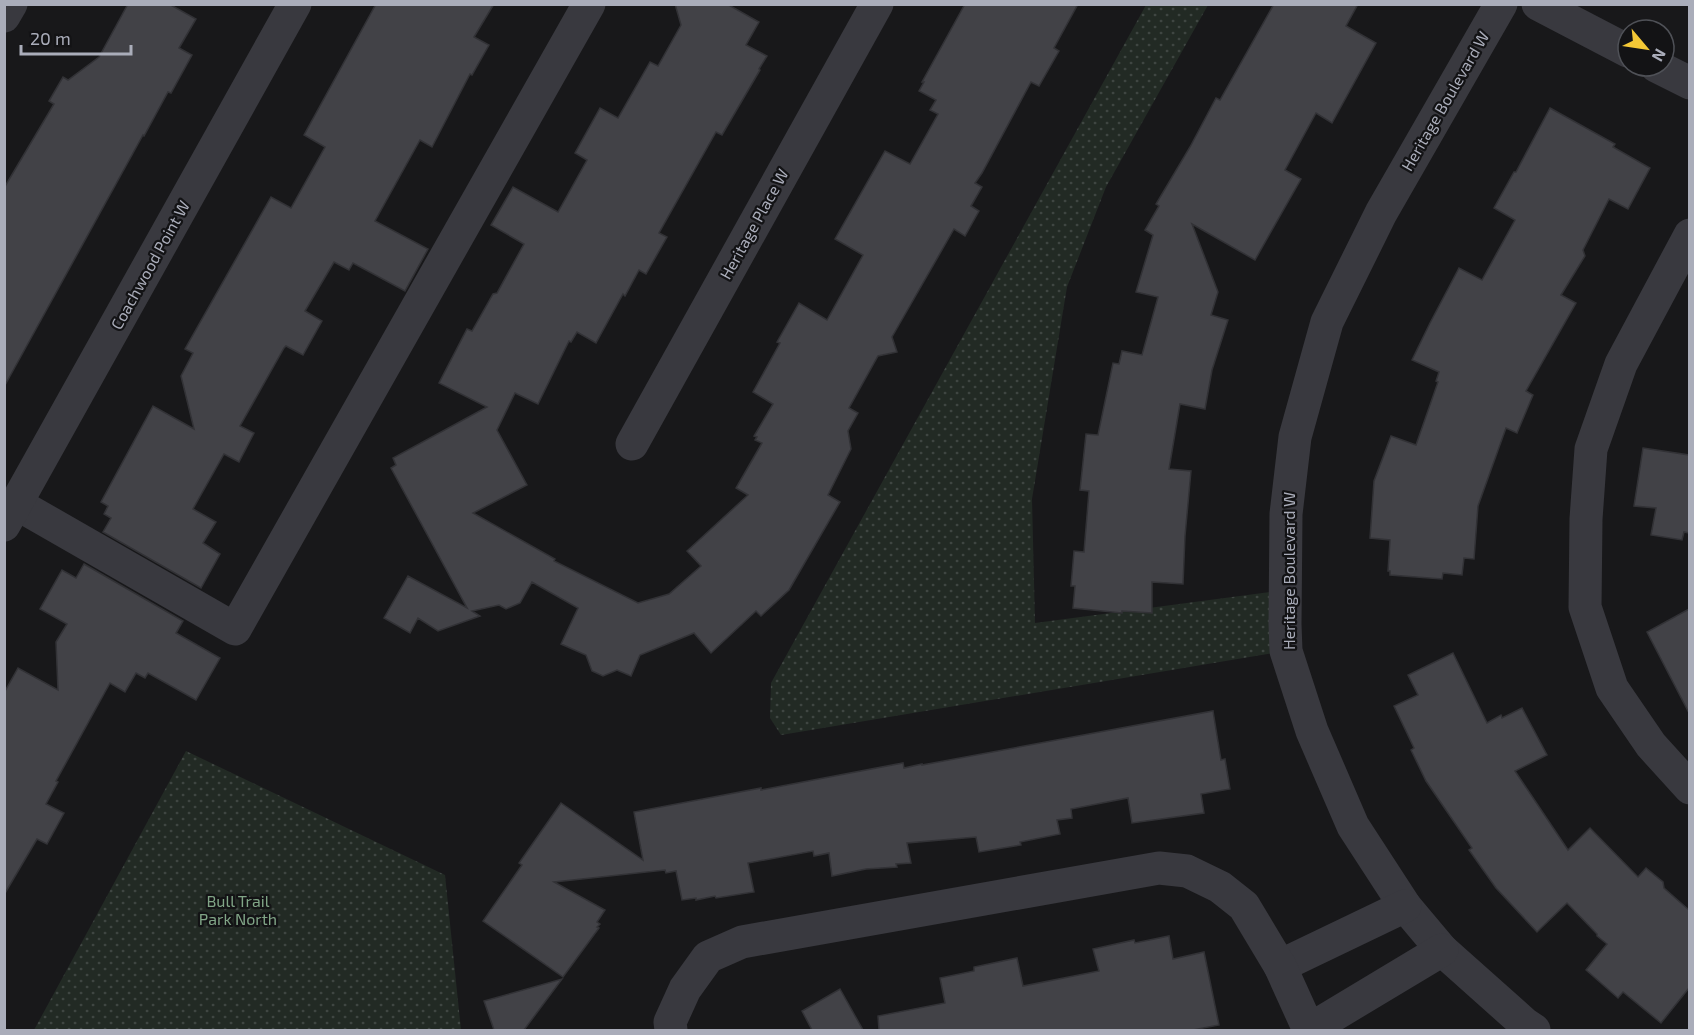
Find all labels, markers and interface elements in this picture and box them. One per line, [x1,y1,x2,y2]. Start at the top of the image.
scale bar [21,18,130,56]
north arrow [1616,18,1676,78]
text: 20 m [30,27,71,49]
street label: Heritage Boulevard W [1397,28,1492,174]
text: N [1648,46,1671,65]
street label: Heritage Place W [715,165,792,282]
street label: Coachwood Point W [106,197,193,333]
street label: Heritage Boulevard W [1279,492,1298,650]
park label: Bull Trail Park North [199,891,277,928]

